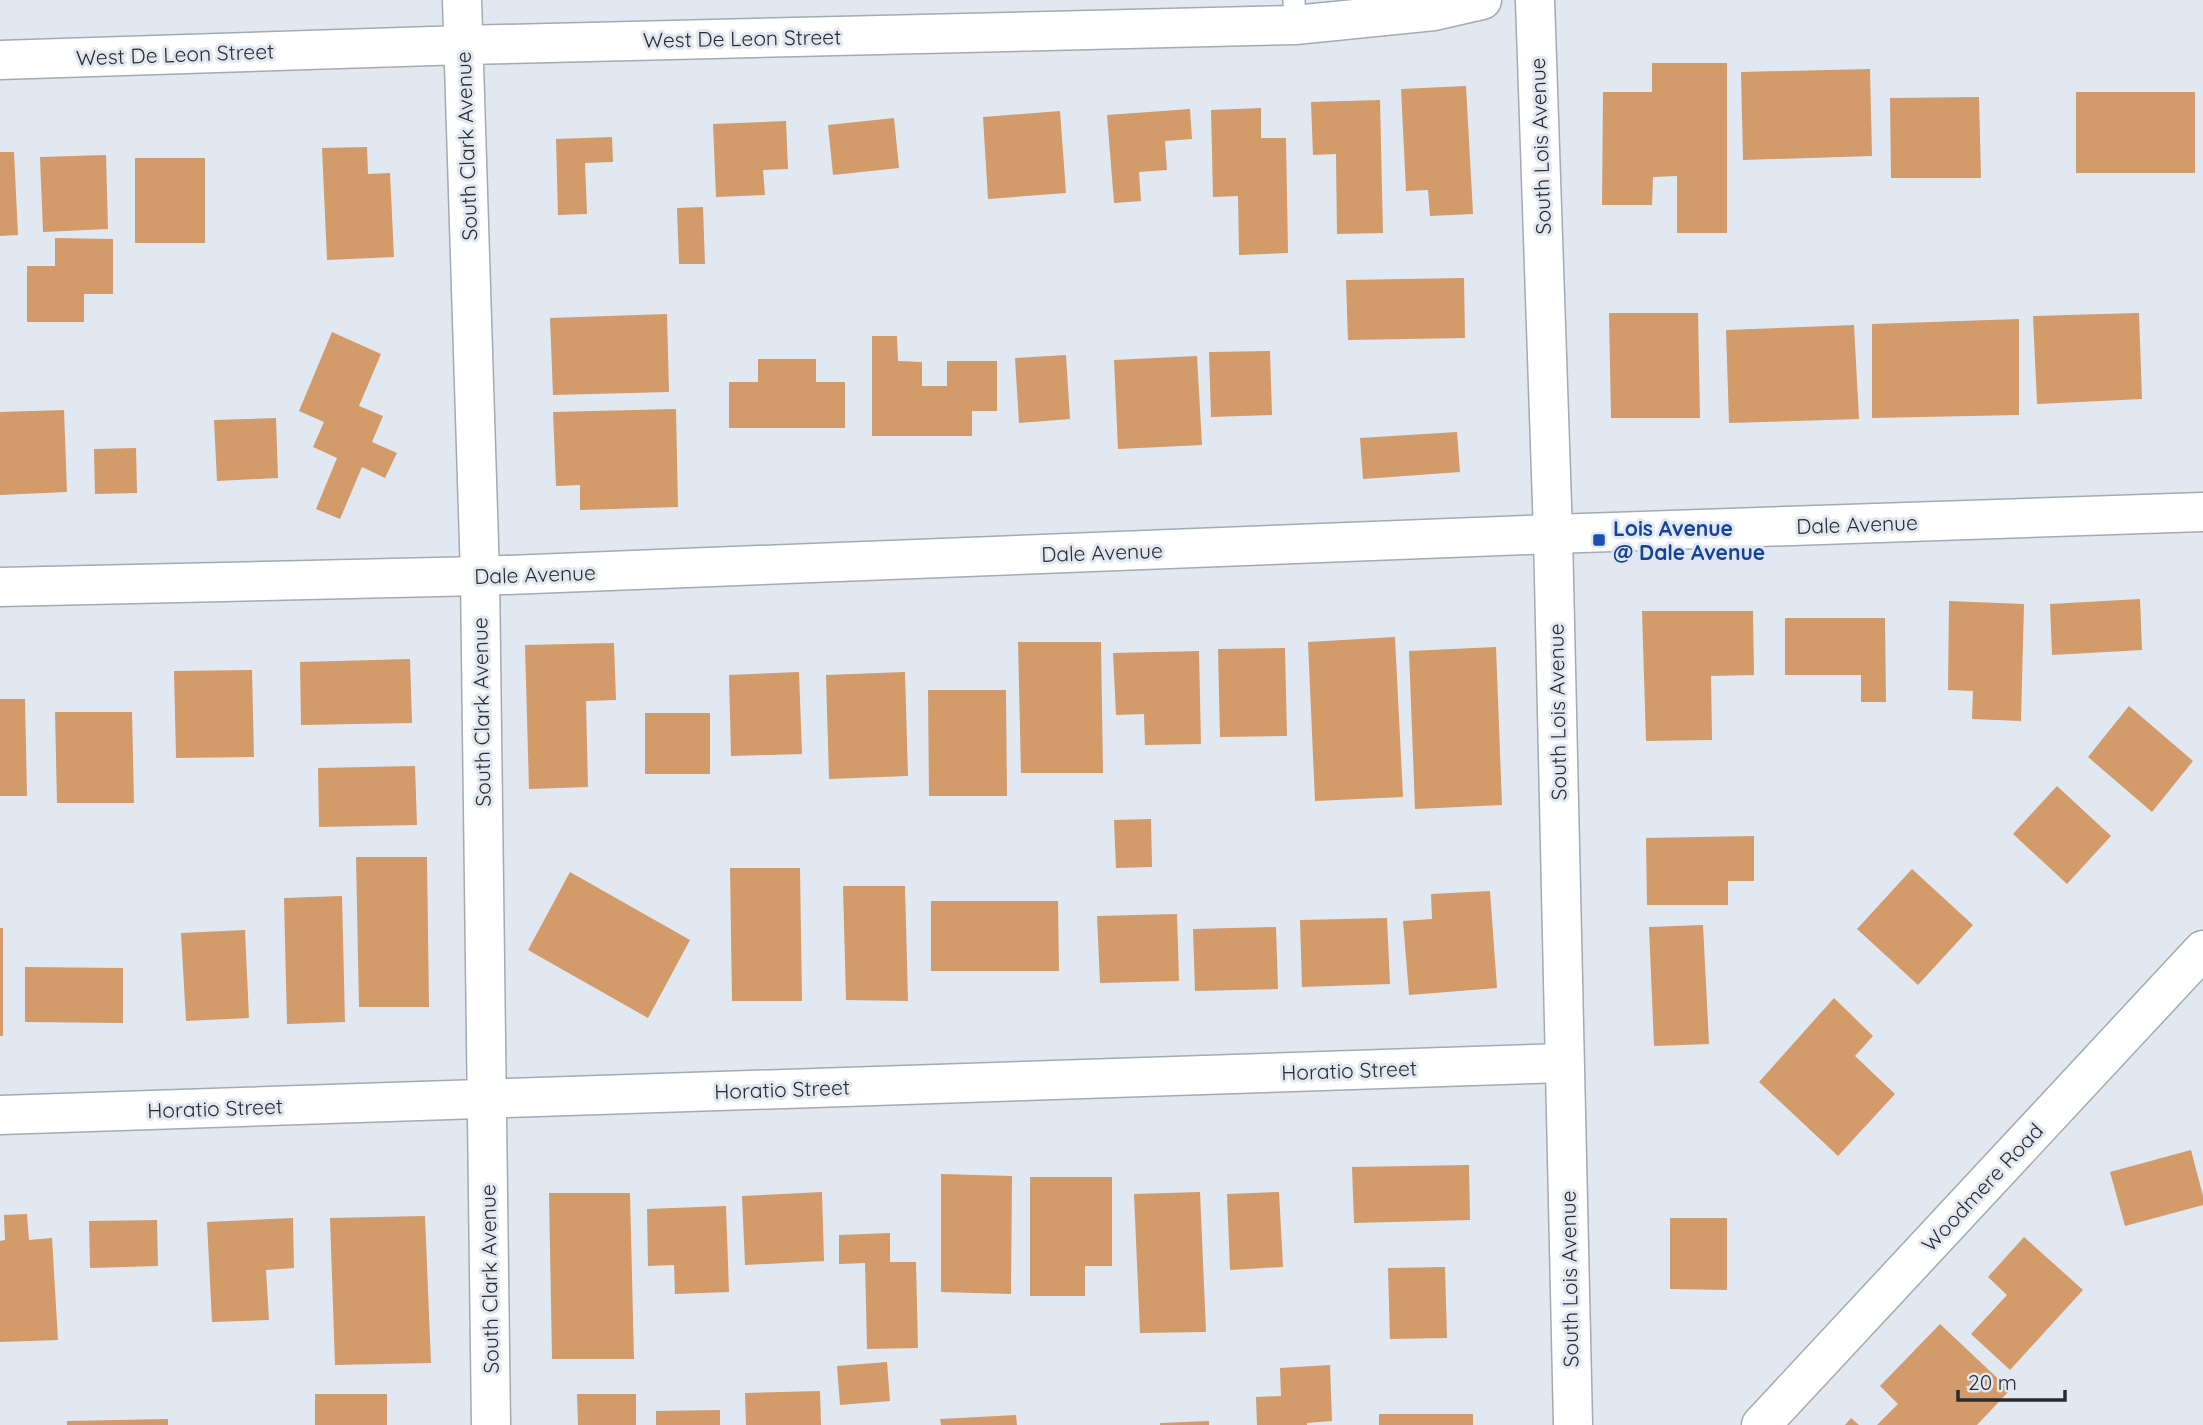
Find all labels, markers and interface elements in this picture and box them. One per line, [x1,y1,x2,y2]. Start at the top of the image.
street label: West De Leon Street [643,23,841,53]
street label: West De Leon Street [75,38,275,70]
street label: South Clark Avenue [450,51,482,241]
street label: South Lois Avenue [1524,57,1556,235]
street label: Dale Avenue [1796,509,1918,539]
place label: Lois Avenue @ Dale Avenue [1613,515,1765,565]
marker: Lois Avenue @ Dale Avenue [1591,532,1607,548]
street label: Dale Avenue [1041,537,1163,567]
street label: Dale Avenue [474,559,596,589]
street label: South Clark Avenue [466,617,496,807]
street label: South Lois Avenue [1542,623,1572,801]
street label: Horatio Street [1281,1055,1417,1085]
street label: Horatio Street [714,1074,850,1104]
street label: Horatio Street [147,1093,283,1123]
street label: Woodmere Road [1916,1117,2048,1257]
street label: South Clark Avenue [474,1184,504,1374]
street label: South Lois Avenue [1554,1190,1584,1368]
scale bar [1958,1358,2065,1402]
text: 20 m [1968,1369,2017,1395]

